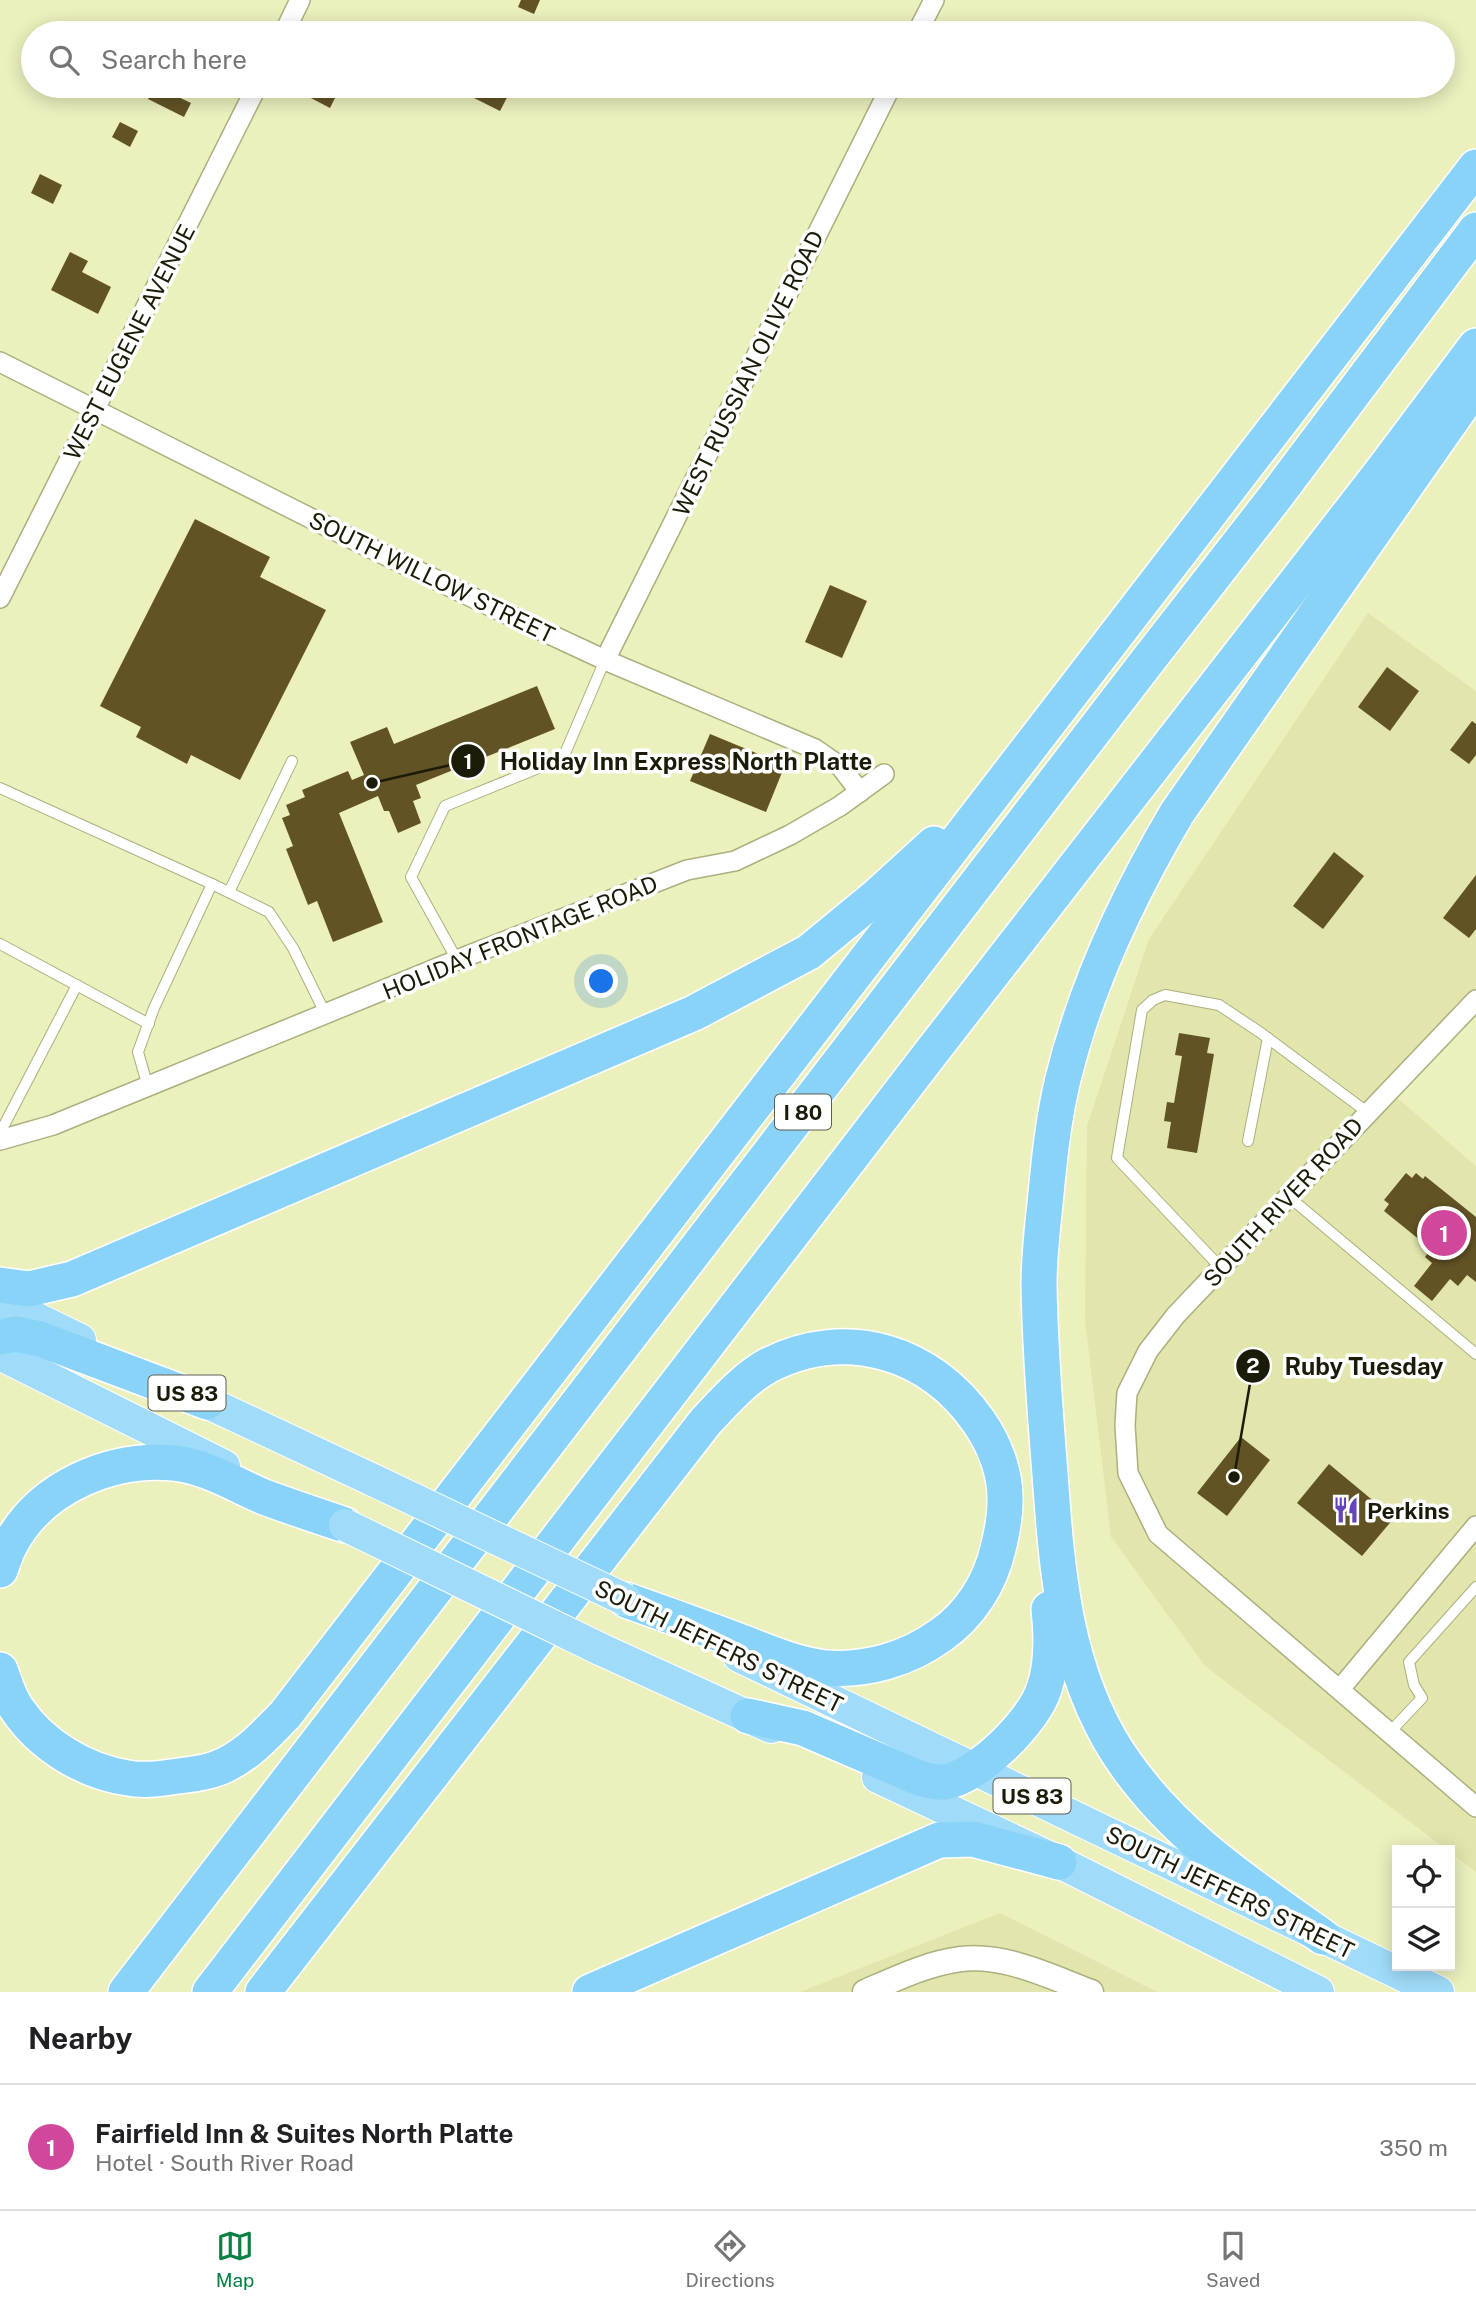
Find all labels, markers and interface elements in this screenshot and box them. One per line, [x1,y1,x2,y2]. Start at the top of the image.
search box [21,21,1455,98]
icon: search [45,41,83,79]
text: Search here [101,44,247,75]
street label: WEST EUGENE AVENUE [58,220,200,464]
street label: WEST RUSSIAN OLIVE ROAD [667,226,829,520]
street label: SOUTH WILLOW STREET [305,506,559,648]
callout: Holiday Inn Express North Platte [450,739,886,784]
text: Holiday Inn Express North Platte [500,747,872,775]
text: 1 [464,749,473,774]
street label: HOLIDAY FRONTAGE ROAD [379,869,661,1005]
your location [584,964,618,998]
road number: I 80 [775,1094,831,1130]
street label: SOUTH RIVER ROAD [1198,1112,1368,1292]
pin: 1 [1421,1207,1467,1259]
callout: Ruby Tuesday [1236,1344,1458,1389]
text: Ruby Tuesday [1284,1352,1444,1380]
text: 2 [1246,1353,1260,1378]
road number: US 83 [148,1376,226,1410]
restaurant icon: Perkins [1331,1495,1361,1525]
place label: Perkins [1367,1497,1450,1524]
street label: SOUTH JEFFERS STREET [590,1574,848,1718]
road number: US 83 [993,1778,1070,1814]
street label: SOUTH JEFFERS STREET [1101,1820,1359,1964]
map controls [1392,1845,1455,1971]
button: locate [1392,1845,1455,1908]
button: layers [1392,1908,1455,1971]
text: Nearby [28,2020,132,2056]
text: Fairfield Inn & Suites North Platte [95,2118,513,2149]
text: 1 [46,2134,56,2161]
text: 350 m [1379,2134,1448,2161]
text: Hotel · South River Road [95,2149,354,2176]
tab: Map [216,2227,254,2291]
tab: Directions [685,2227,775,2291]
tab: Saved [1206,2227,1260,2291]

